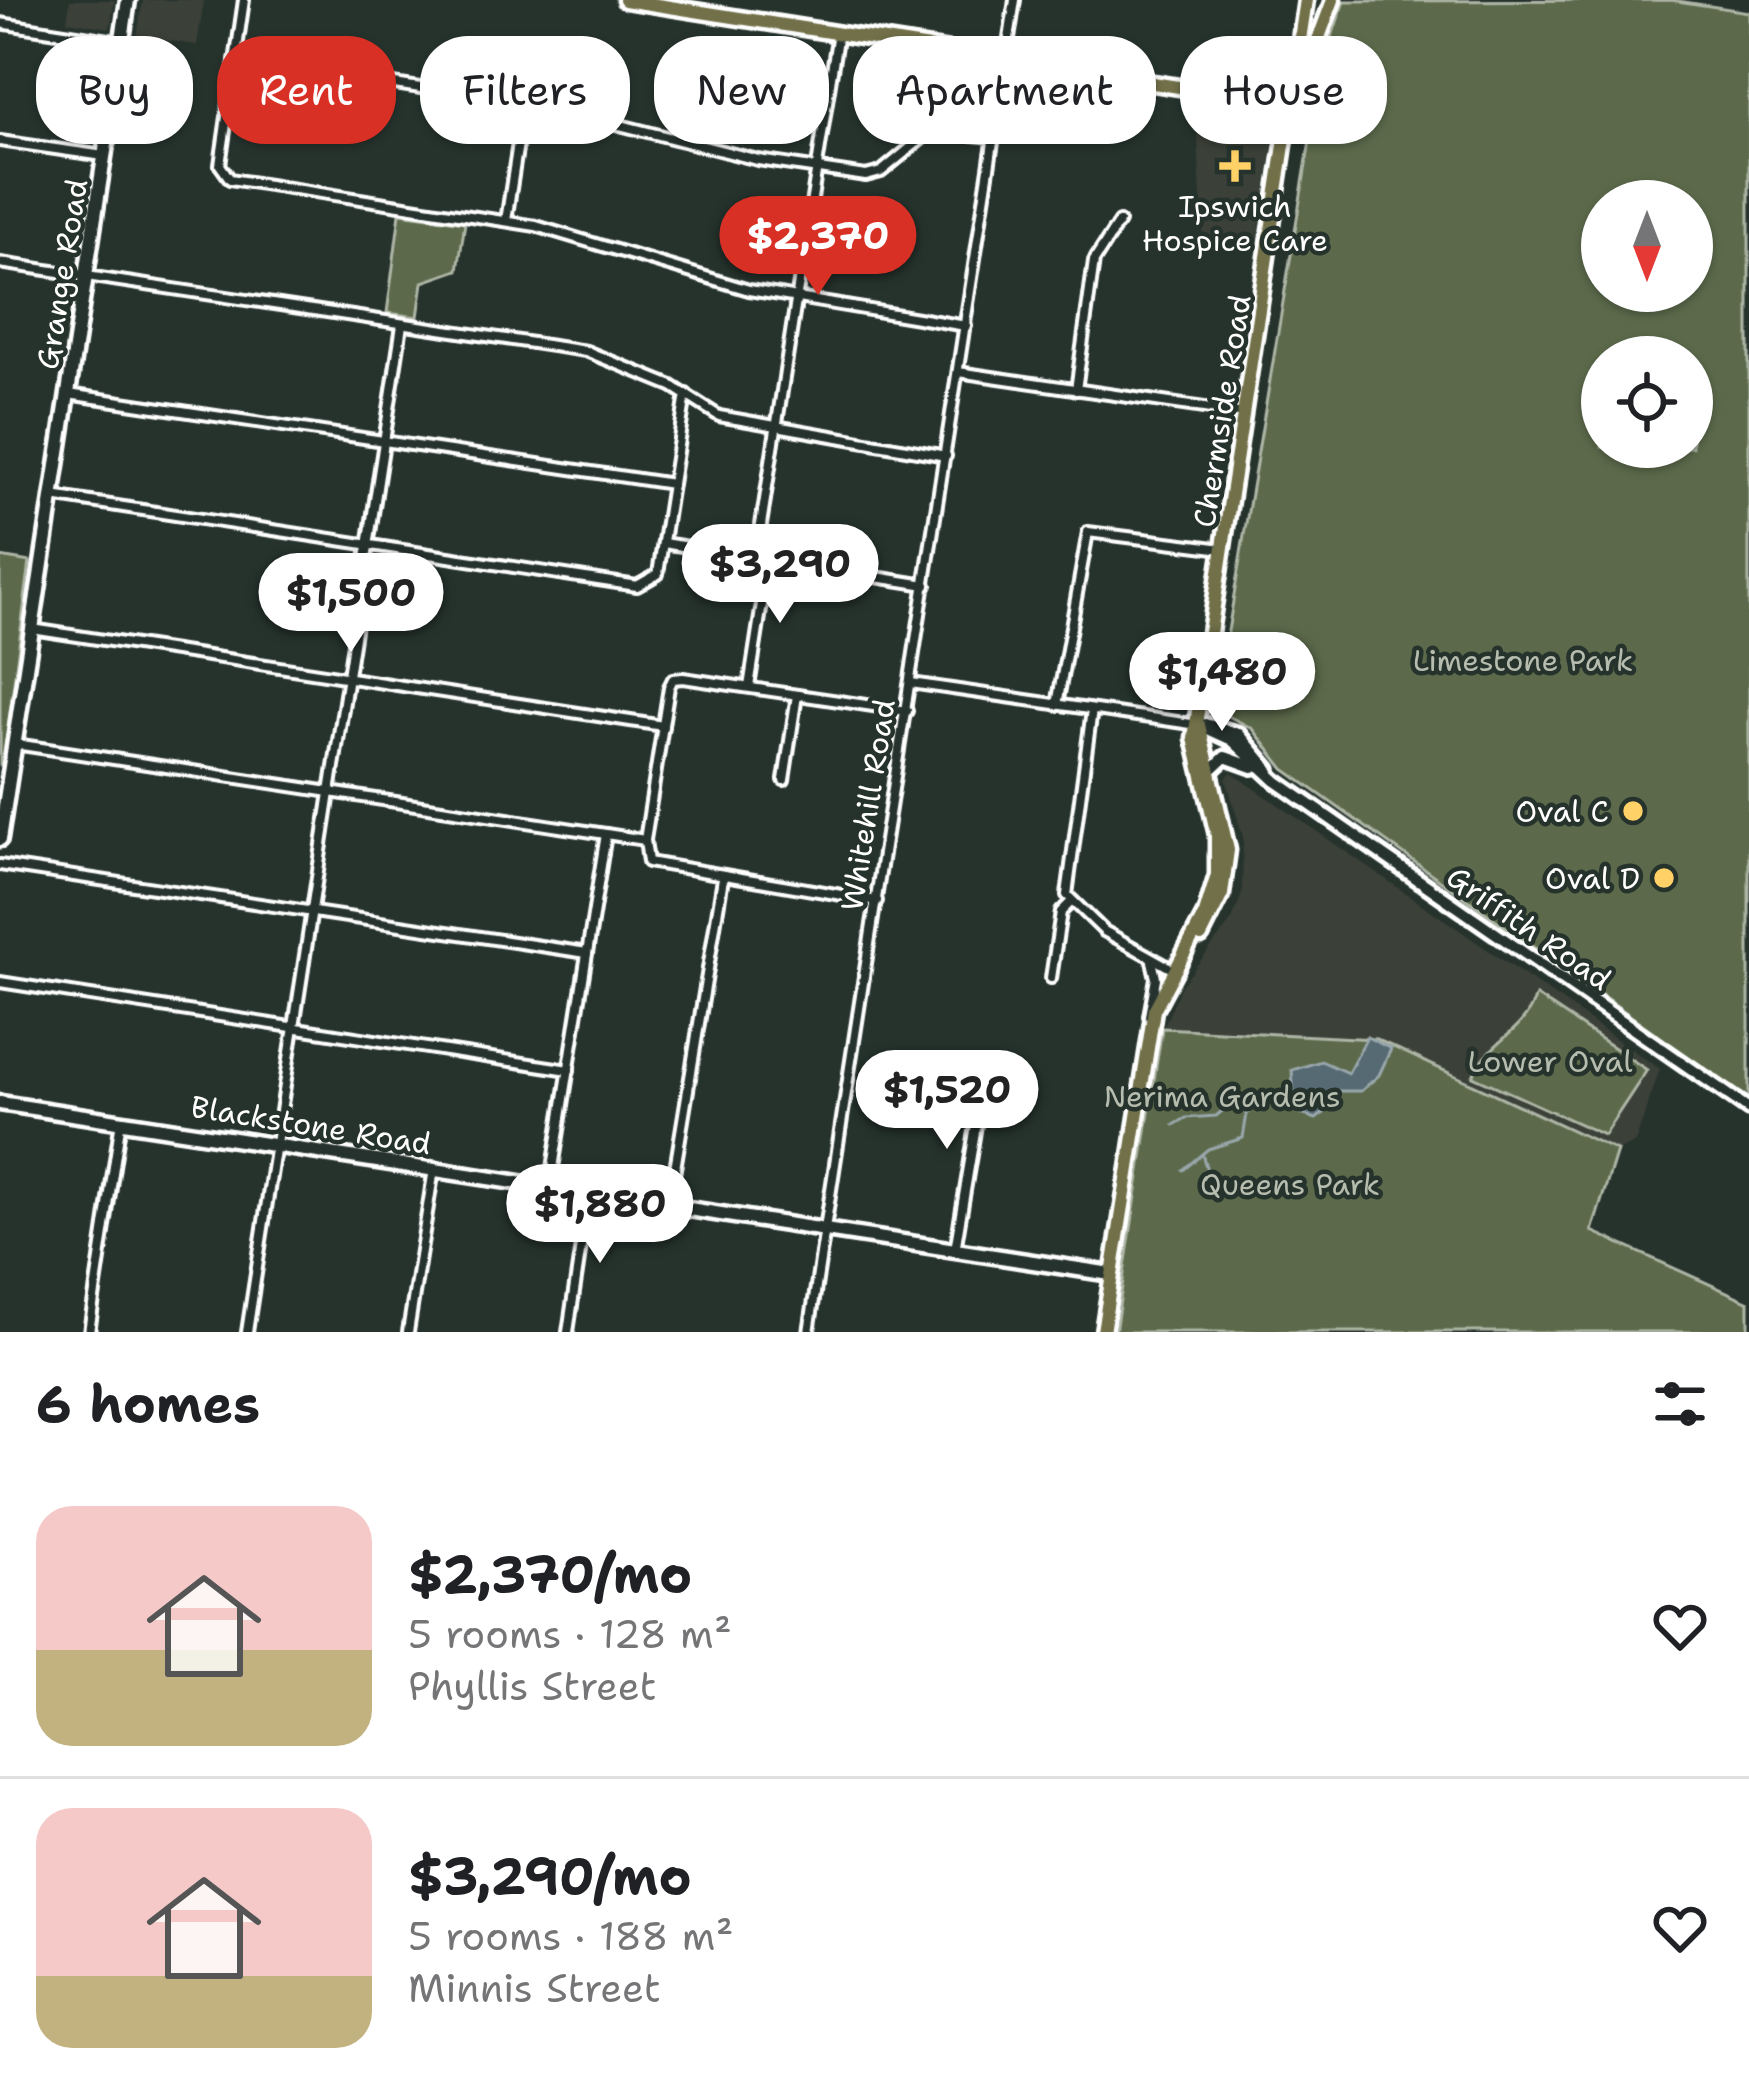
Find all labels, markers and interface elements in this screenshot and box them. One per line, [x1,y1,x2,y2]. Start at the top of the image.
chip: Buy [36,36,193,144]
chip: Rent [217,36,396,144]
chip: Filters [420,36,630,144]
chip: New [654,36,829,144]
chip: Apartment [853,36,1156,144]
chip: House [1180,36,1387,144]
marker: Ipswich Hospice Care [1219,150,1251,182]
street label: Grange Road [27,176,97,372]
north arrow [1581,180,1713,312]
map controls [1581,180,1713,468]
place label: Ipswich Hospice Care [1142,186,1328,261]
pin: $2,370 [720,196,916,298]
text: $2,370 [746,209,890,261]
street label: Chermside Road [1183,292,1261,530]
button: locate [1581,336,1713,468]
pin: $3,290 [682,524,878,626]
text: $3,290 [709,537,851,589]
pin: $1,500 [253,553,449,655]
text: $1,500 [286,566,416,618]
pin: $1,480 [1124,632,1320,734]
park label: Limestone Park [1413,640,1633,681]
text: $1,480 [1156,645,1288,697]
street label: Whitehill Road [831,696,905,914]
place label: Oval C [1516,791,1609,832]
marker: Oval C [1620,798,1646,824]
street label: Griffith Road [1439,856,1619,1000]
place label: Oval D [1545,858,1640,899]
marker: Oval D [1651,865,1677,891]
park label: Lower Oval [1467,1041,1633,1082]
pin: $1,520 [849,1050,1045,1152]
text: $1,520 [882,1063,1012,1115]
park label: Nerima Gardens [1103,1076,1341,1117]
street label: Blackstone Road [188,1086,434,1164]
pin: $1,880 [502,1164,698,1266]
park label: Queens Park [1200,1164,1380,1205]
text: $1,880 [533,1177,667,1229]
text: 6 homes [36,1370,260,1438]
icon: filters [1647,1371,1713,1437]
text: $2,370/mo [408,1540,692,1608]
icon: home [132,1554,276,1698]
icon: heart [1647,1593,1713,1659]
text: 5 rooms · 128 m² [408,1608,732,1660]
text: Phyllis Street [408,1660,656,1712]
text: $3,290/mo [408,1842,692,1910]
icon: home [132,1856,276,2000]
icon: heart [1647,1895,1713,1961]
text: 5 rooms · 188 m² [408,1910,733,1962]
text: Minnis Street [408,1962,661,2014]

